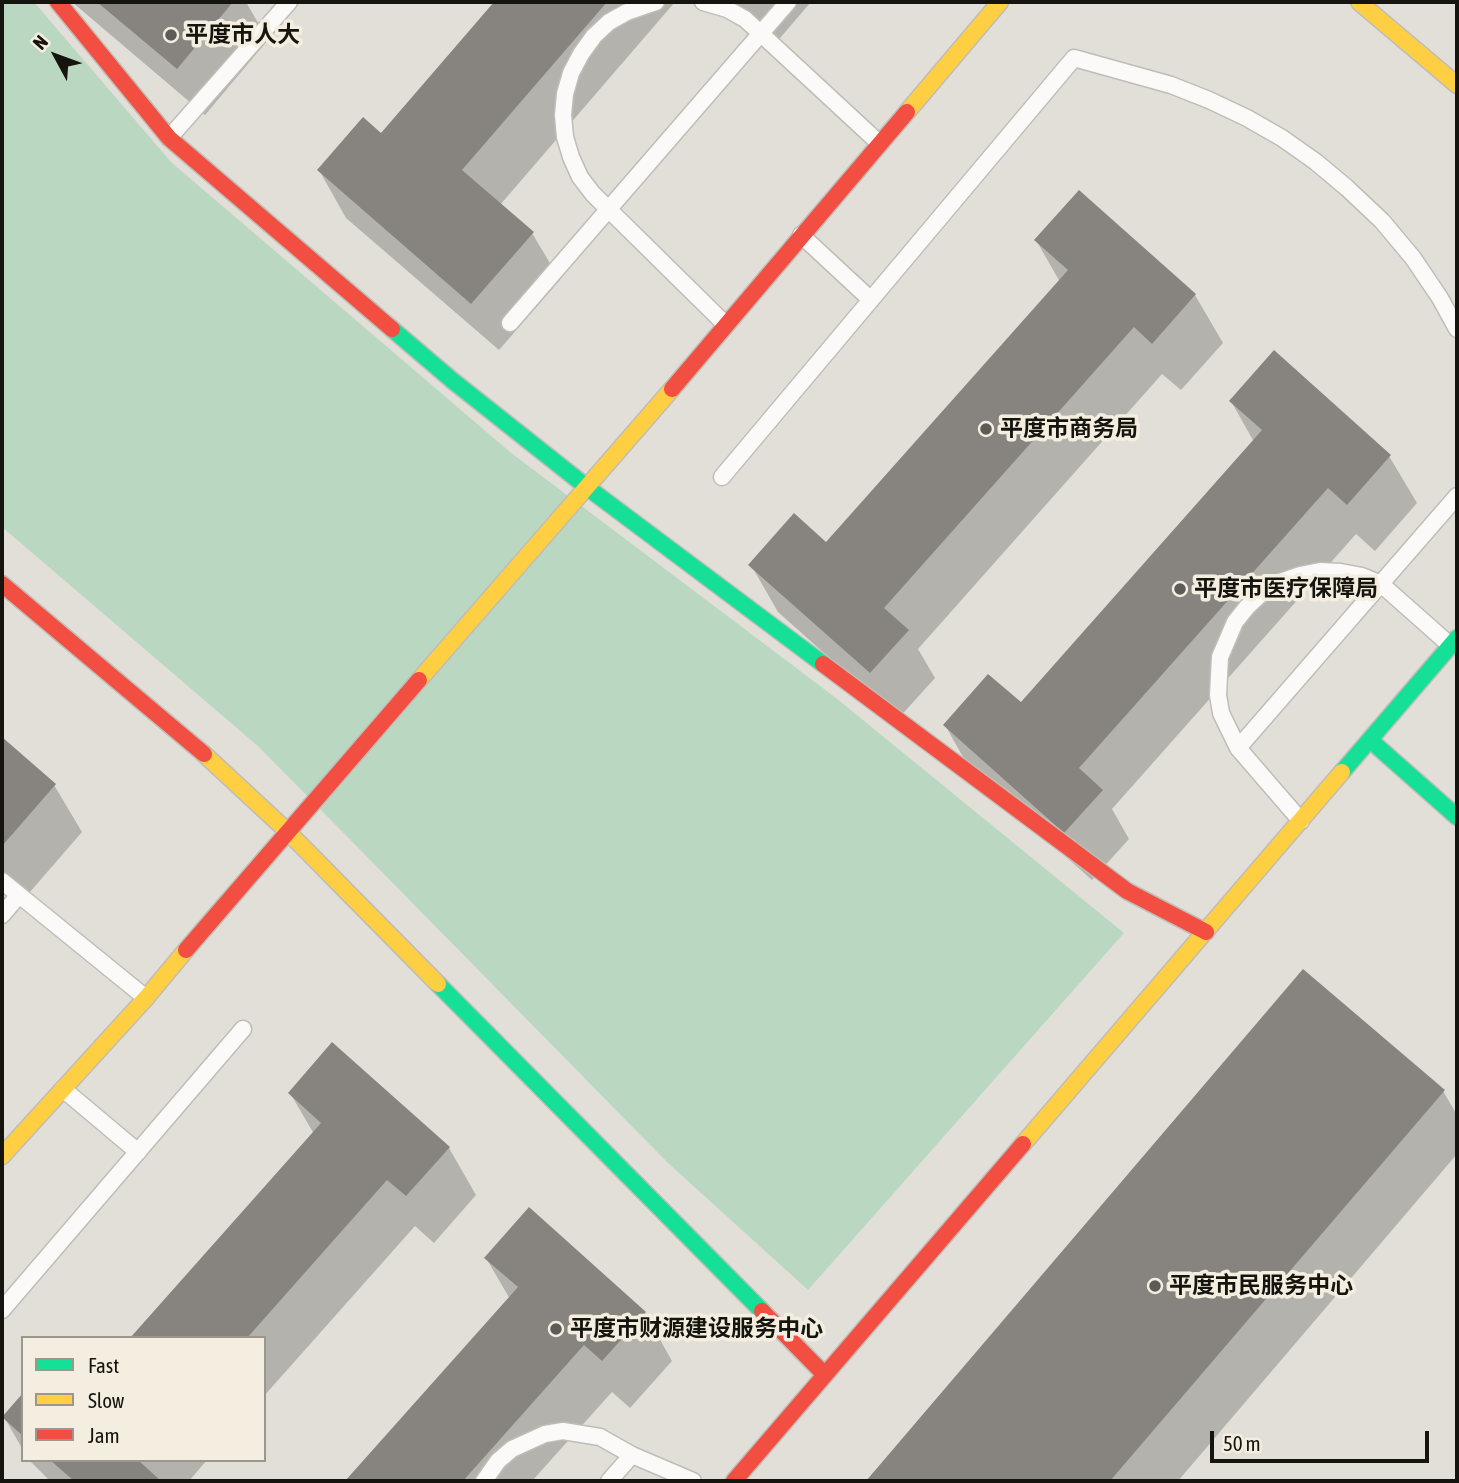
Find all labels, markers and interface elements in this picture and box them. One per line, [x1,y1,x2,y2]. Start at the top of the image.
north arrow [21,21,91,91]
place label: 平度市人大 [185,21,300,49]
marker: 平度市人大 [163,27,179,43]
text: N [28,31,52,54]
place label: 平度市商务局 [1000,415,1138,443]
marker: 平度市商务局 [978,421,994,437]
place label: 平度市医疗保障局 [1194,575,1378,603]
marker: 平度市医疗保障局 [1172,581,1188,597]
place label: 平度市民服务中心 [1169,1272,1353,1300]
marker: 平度市民服务中心 [1147,1278,1163,1294]
place label: 平度市财源建设服务中心 [570,1315,823,1343]
marker: 平度市财源建设服务中心 [548,1321,564,1337]
legend [21,1336,266,1462]
text: Fast [88,1353,119,1377]
text: Slow [88,1388,124,1412]
scale bar [1214,1416,1433,1460]
text: Jam [88,1423,120,1447]
text: 50 m [1223,1431,1261,1455]

